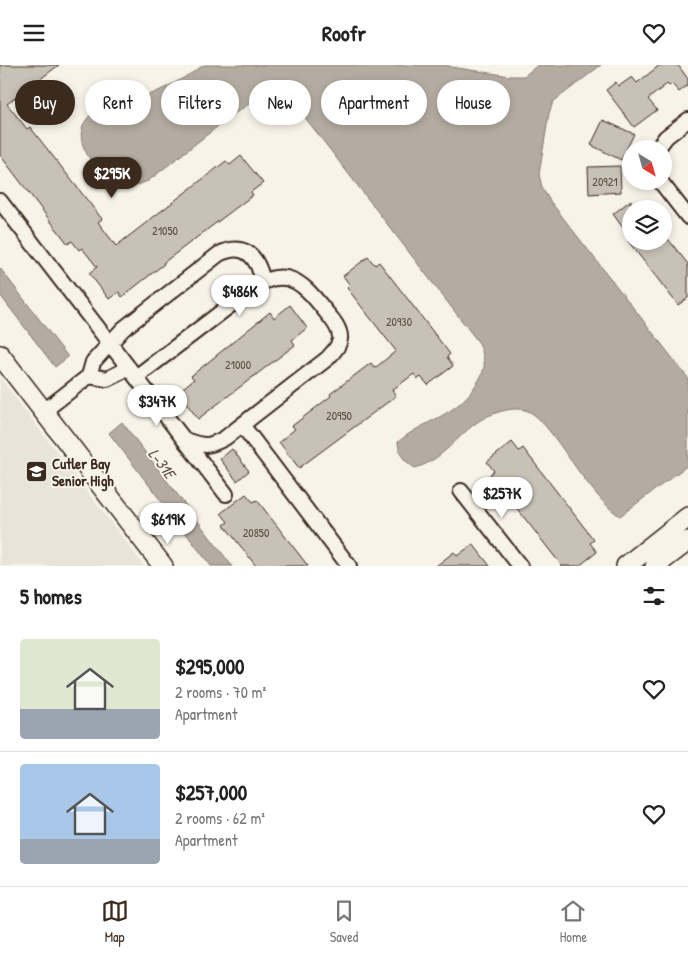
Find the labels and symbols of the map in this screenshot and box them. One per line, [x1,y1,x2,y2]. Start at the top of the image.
north arrow [622,140,672,190]
pin: $295K [77,157,147,199]
house number: 20921 [592,173,618,190]
house number: 21050 [152,222,178,239]
pin: $486K [205,275,275,317]
house number: 20930 [386,313,412,330]
house number: 21000 [225,356,251,373]
pin: $347K [122,385,192,427]
house number: 20950 [326,407,352,424]
water label: L-31E [143,443,182,485]
place label: Cutler Bay Senior High [52,453,114,492]
school or university icon: Cutler Bay Senior High [24,460,48,484]
pin: $257K [467,477,537,519]
pin: $619K [133,503,203,545]
house number: 20850 [243,524,269,541]

